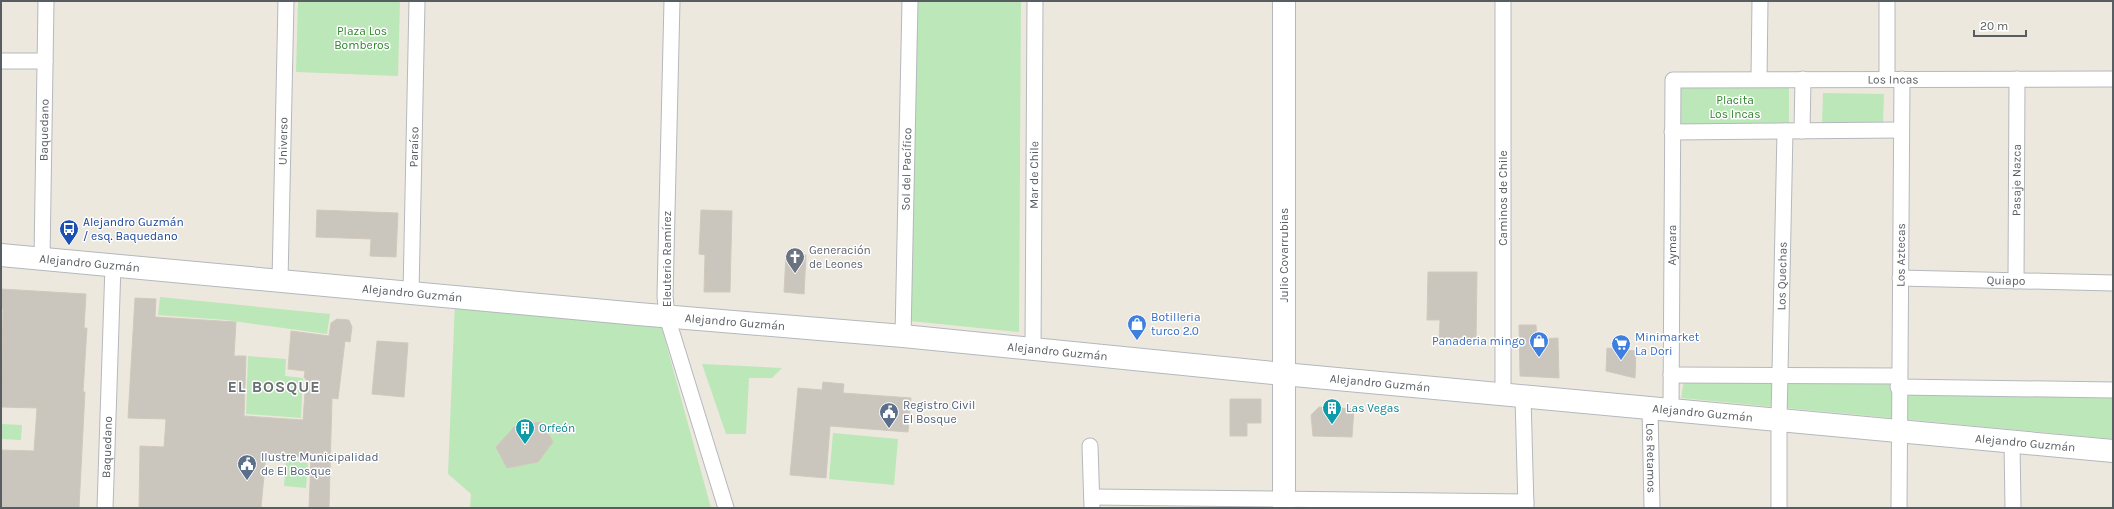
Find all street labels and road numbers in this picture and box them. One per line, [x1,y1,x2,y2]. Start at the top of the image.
street label: Los Incas [1867,72,1919,87]
street label: Baquedano [37,99,51,161]
street label: Universo [275,117,291,165]
street label: Paraíso [407,127,421,168]
street label: Sol del Pacífico [899,127,914,211]
street label: Mar de Chile [1027,141,1041,209]
street label: Pasaje Nazca [2009,144,2024,216]
street label: Caminos de Chile [1496,150,1510,246]
street label: Julio Covarrubias [1277,208,1291,302]
street label: Eleuterio Ramírez [660,210,674,307]
street label: Los Aztecas [1894,223,1908,287]
street label: Aymara [1665,224,1679,266]
street label: Los Quechas [1774,241,1790,311]
street label: Alejandro Guzmán [39,252,140,275]
street label: Quiapo [1986,273,2026,288]
street label: Alejandro Guzmán [361,281,463,305]
street label: Alejandro Guzmán [684,311,786,333]
street label: Alejandro Guzmán [1007,339,1108,363]
street label: Alejandro Guzmán [1329,371,1431,395]
street label: Alejandro Guzmán [1652,401,1753,425]
street label: Baquedano [99,416,115,478]
street label: Los Retamos [1643,423,1659,493]
street label: Alejandro Guzmán [1974,431,2076,454]

